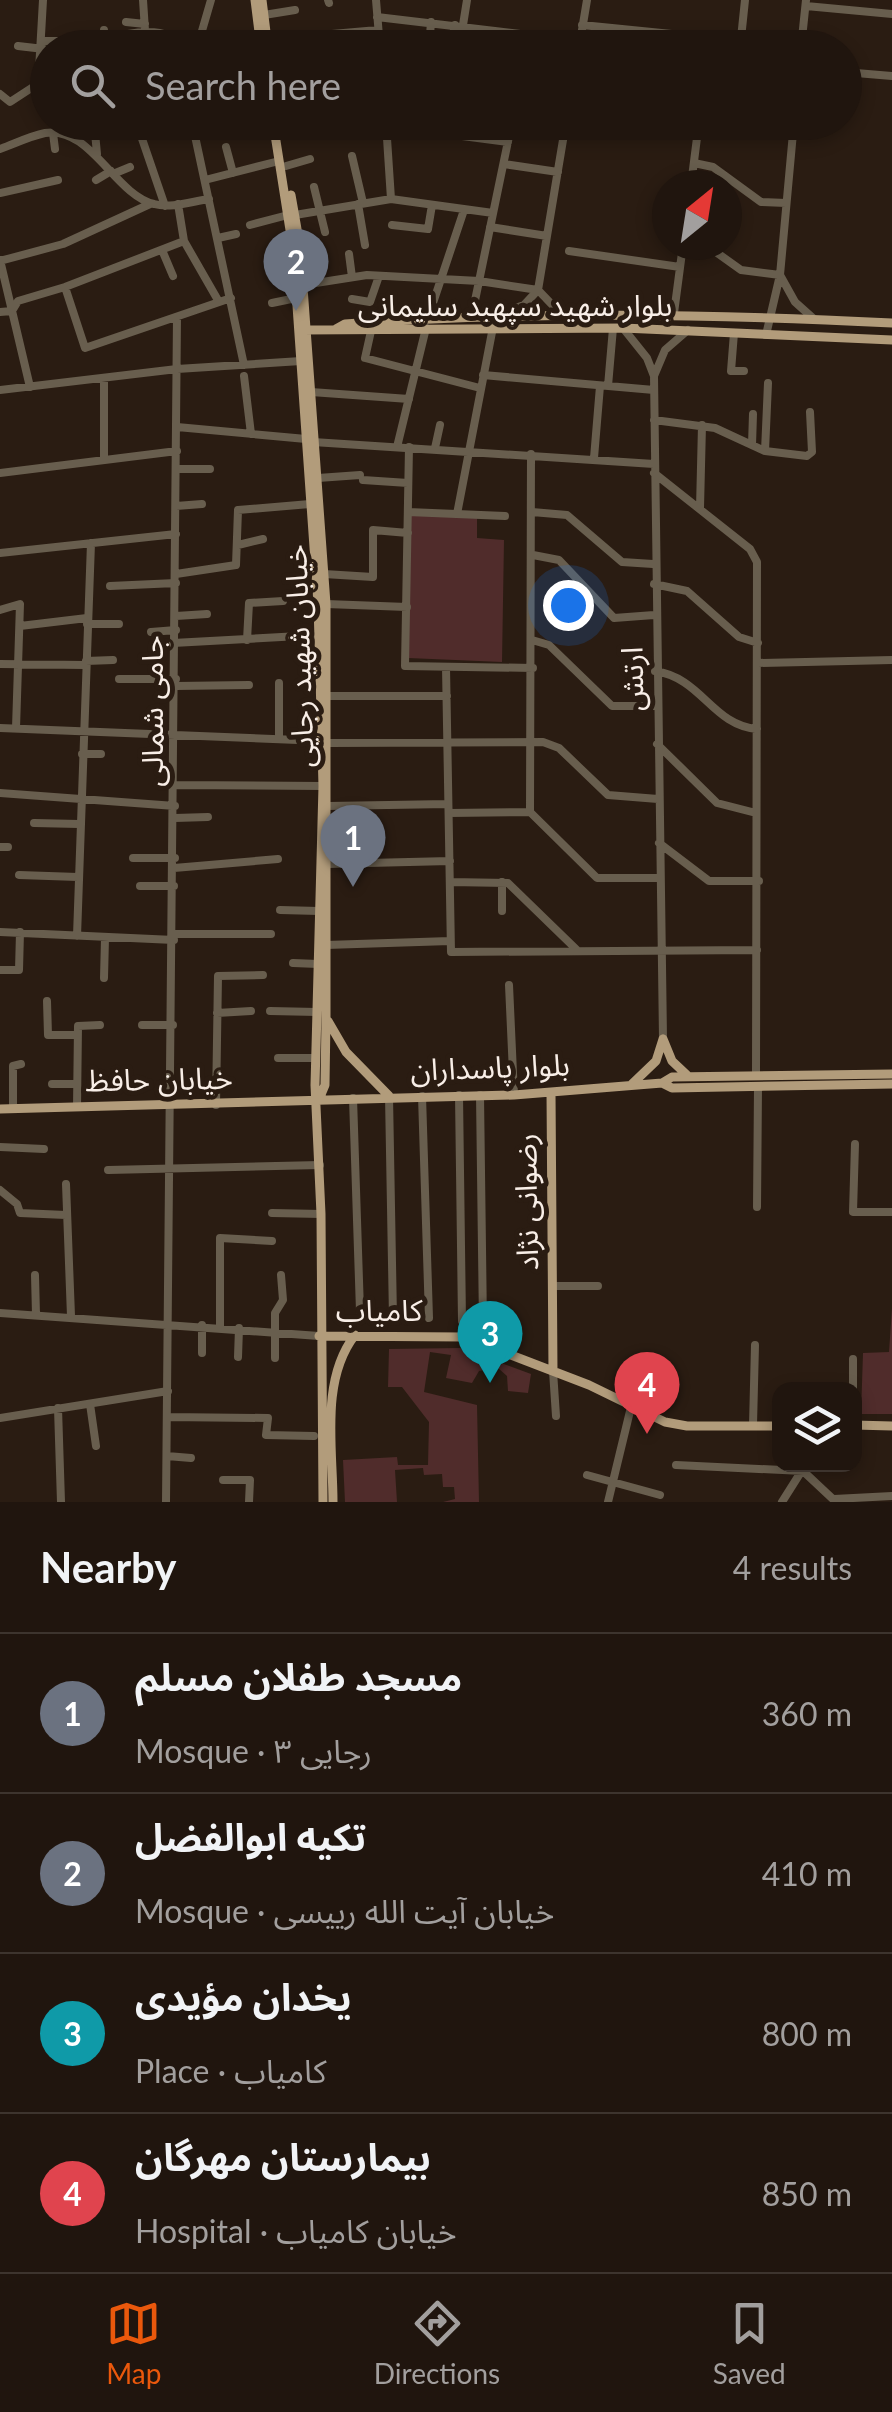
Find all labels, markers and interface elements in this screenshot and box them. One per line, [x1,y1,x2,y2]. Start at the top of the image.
search box [30,30,862,140]
icon: search [65,58,120,113]
text: Search here [145,62,341,108]
north arrow [652,170,742,260]
pin: 2 [264,228,328,311]
street label: بلوار شهید سپهبد سلیمانی [358,286,672,325]
street label: خیابان شهید رجایی [276,544,321,768]
your location [543,580,594,631]
street label: جامی شمالی [133,635,170,787]
street label: ارتش [612,647,651,711]
pin: 1 [320,804,386,887]
street label: بلوار پاسداران [410,1045,570,1090]
street label: خیابان حافظ [85,1059,233,1098]
street label: رضوانی نژاد [506,1133,545,1271]
street label: کامیاب [336,1291,423,1328]
pin: 3 [458,1300,522,1383]
pin: 4 [614,1352,680,1434]
map controls [772,1382,862,1472]
button: layers [772,1382,862,1472]
text: Nearby [40,1542,177,1592]
text: 4 results [733,1548,852,1587]
text: مسجد طفلان مسلم [135,1653,462,1699]
text: 1 [63,1694,82,1733]
text: 360 m [762,1694,852,1733]
text: Mosque · رجایی ۳ [135,1731,372,1770]
text: تکیه ابوالفضل [135,1813,366,1859]
text: 2 [63,1854,82,1893]
text: 410 m [762,1854,852,1893]
text: Mosque · خیابان آیت الله رییسی [135,1891,554,1930]
text: یخدان مؤیدی [135,1973,352,2019]
text: 3 [63,2014,82,2053]
text: 800 m [762,2014,852,2053]
text: Place · کامیاب [135,2051,327,2090]
text: بیمارستان مهرگان [135,2133,431,2179]
text: 4 [63,2174,82,2213]
text: 850 m [762,2174,852,2213]
text: Hospital · خیابان کامیاب [135,2211,457,2250]
tab: Map [106,2296,161,2390]
tab: Directions [374,2296,500,2390]
tab: Saved [713,2296,786,2390]

